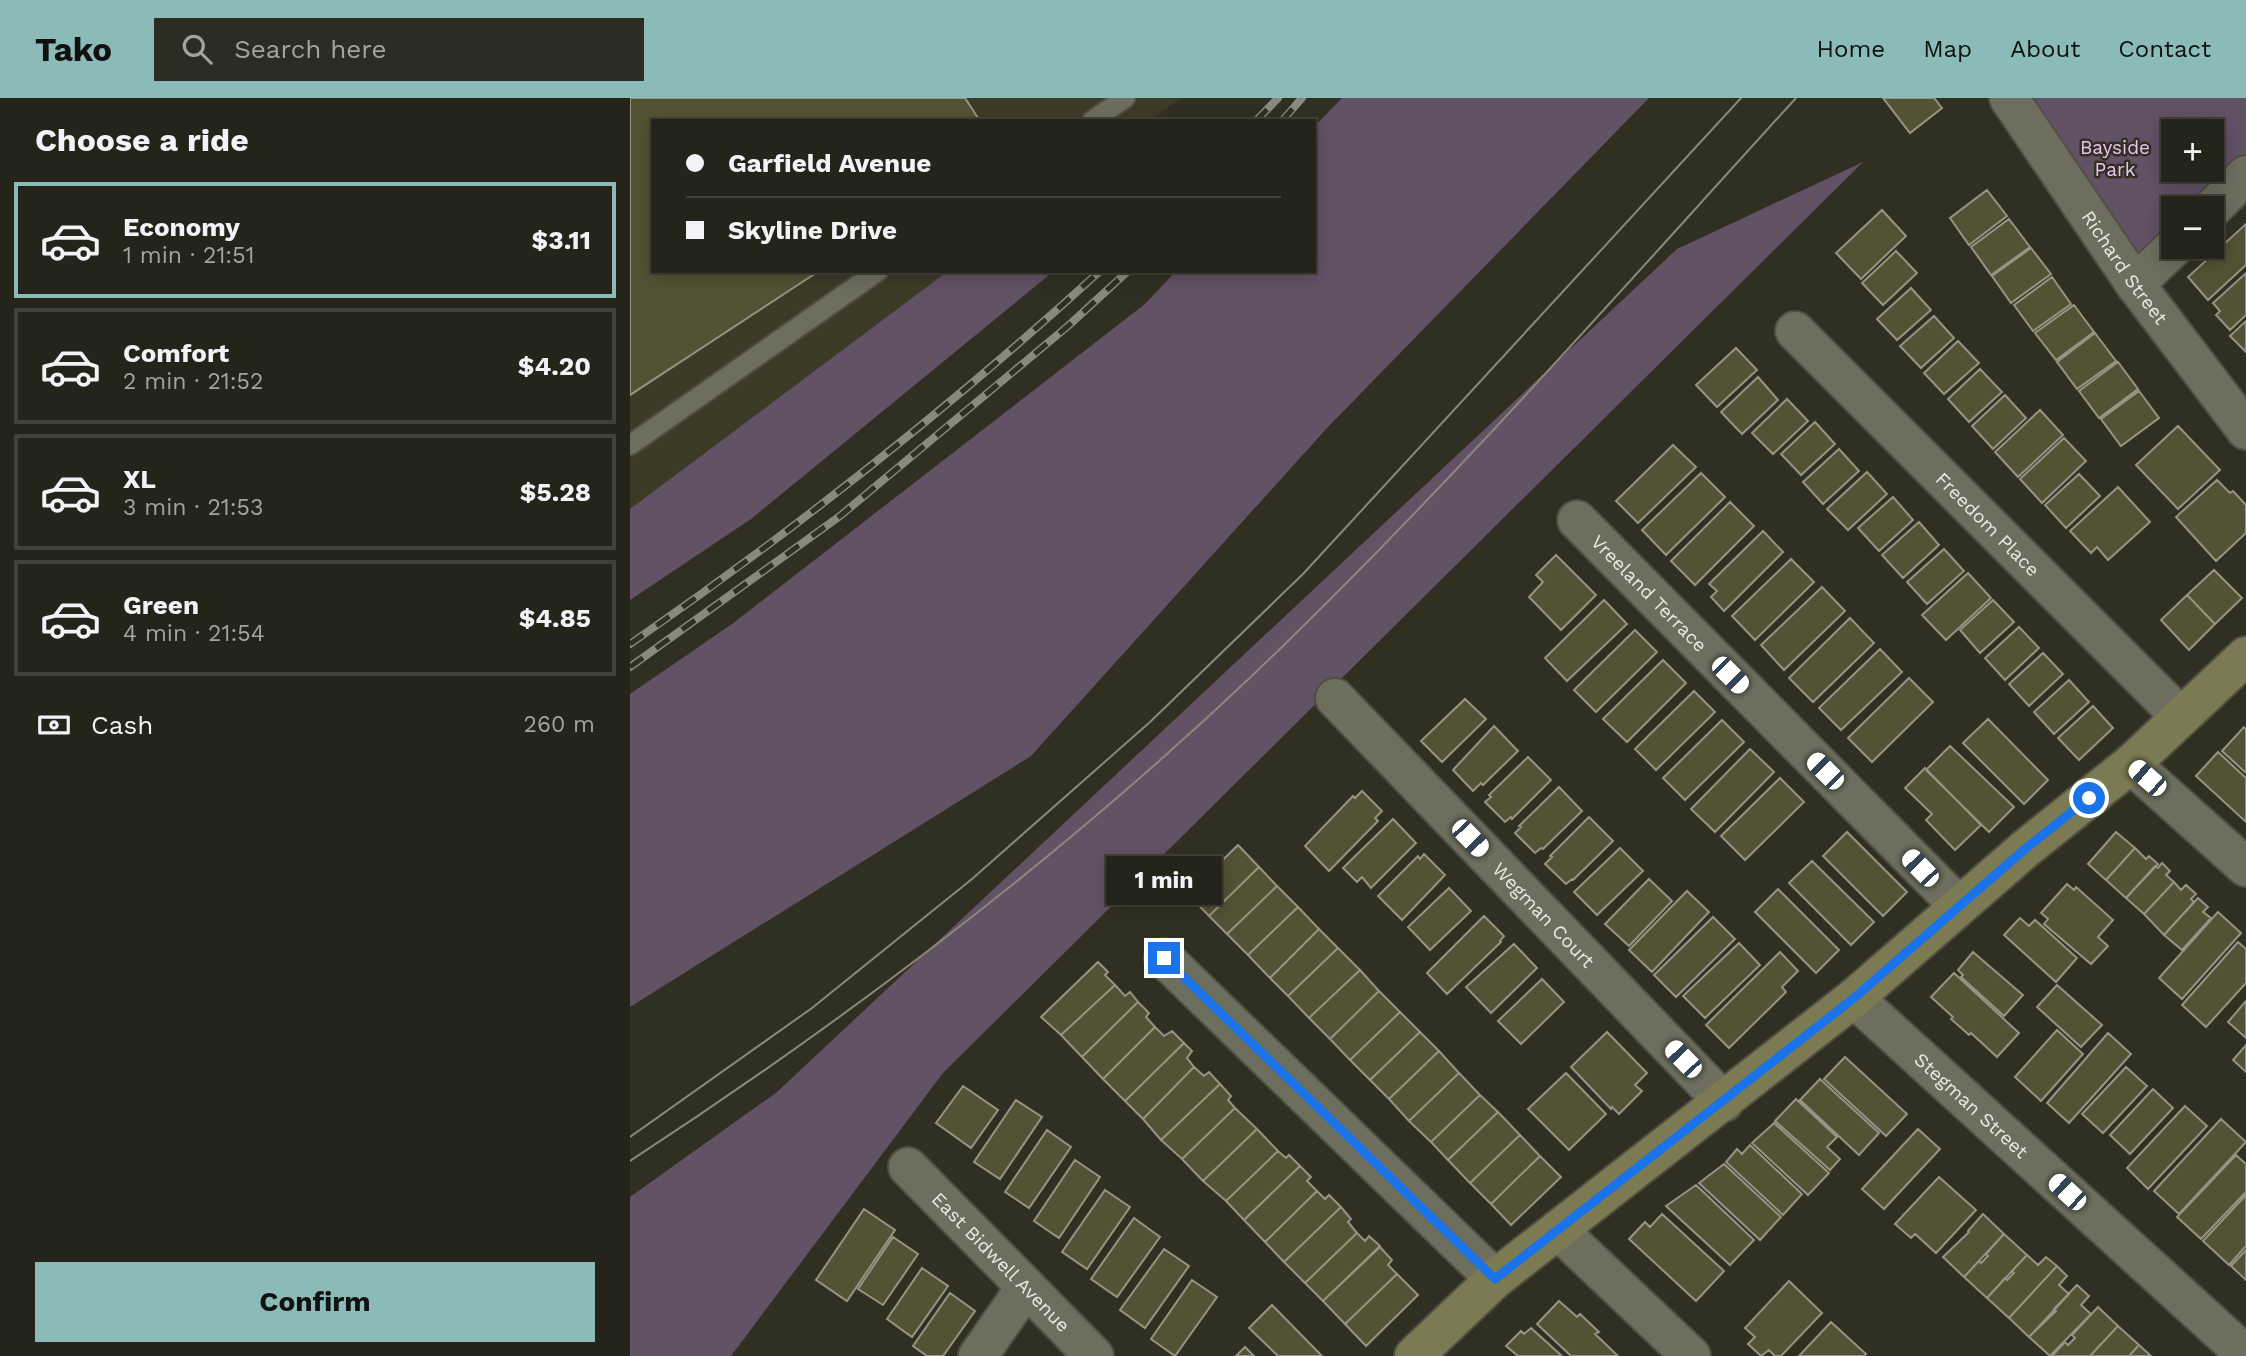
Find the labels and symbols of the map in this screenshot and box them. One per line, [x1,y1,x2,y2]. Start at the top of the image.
park label: Bayside Park [2080,136,2150,181]
street label: Richard Street [2076,206,2172,329]
street label: Freedom Place [1931,467,2045,581]
street label: Vreeland Terrace [1586,530,1712,657]
car [1708,653,1753,697]
car [1803,749,1848,793]
car [2125,756,2170,800]
route start [2073,782,2105,814]
car [1448,816,1493,860]
car [1898,846,1943,890]
callout: 1 min [1106,856,1222,906]
street label: Wegman Court [1488,858,1599,973]
route end [1148,942,1180,974]
car [1661,1037,1706,1081]
street label: Stegman Street [1910,1048,2033,1163]
car [2045,1170,2090,1214]
street label: East Bidwell Avenue [927,1187,1075,1337]

